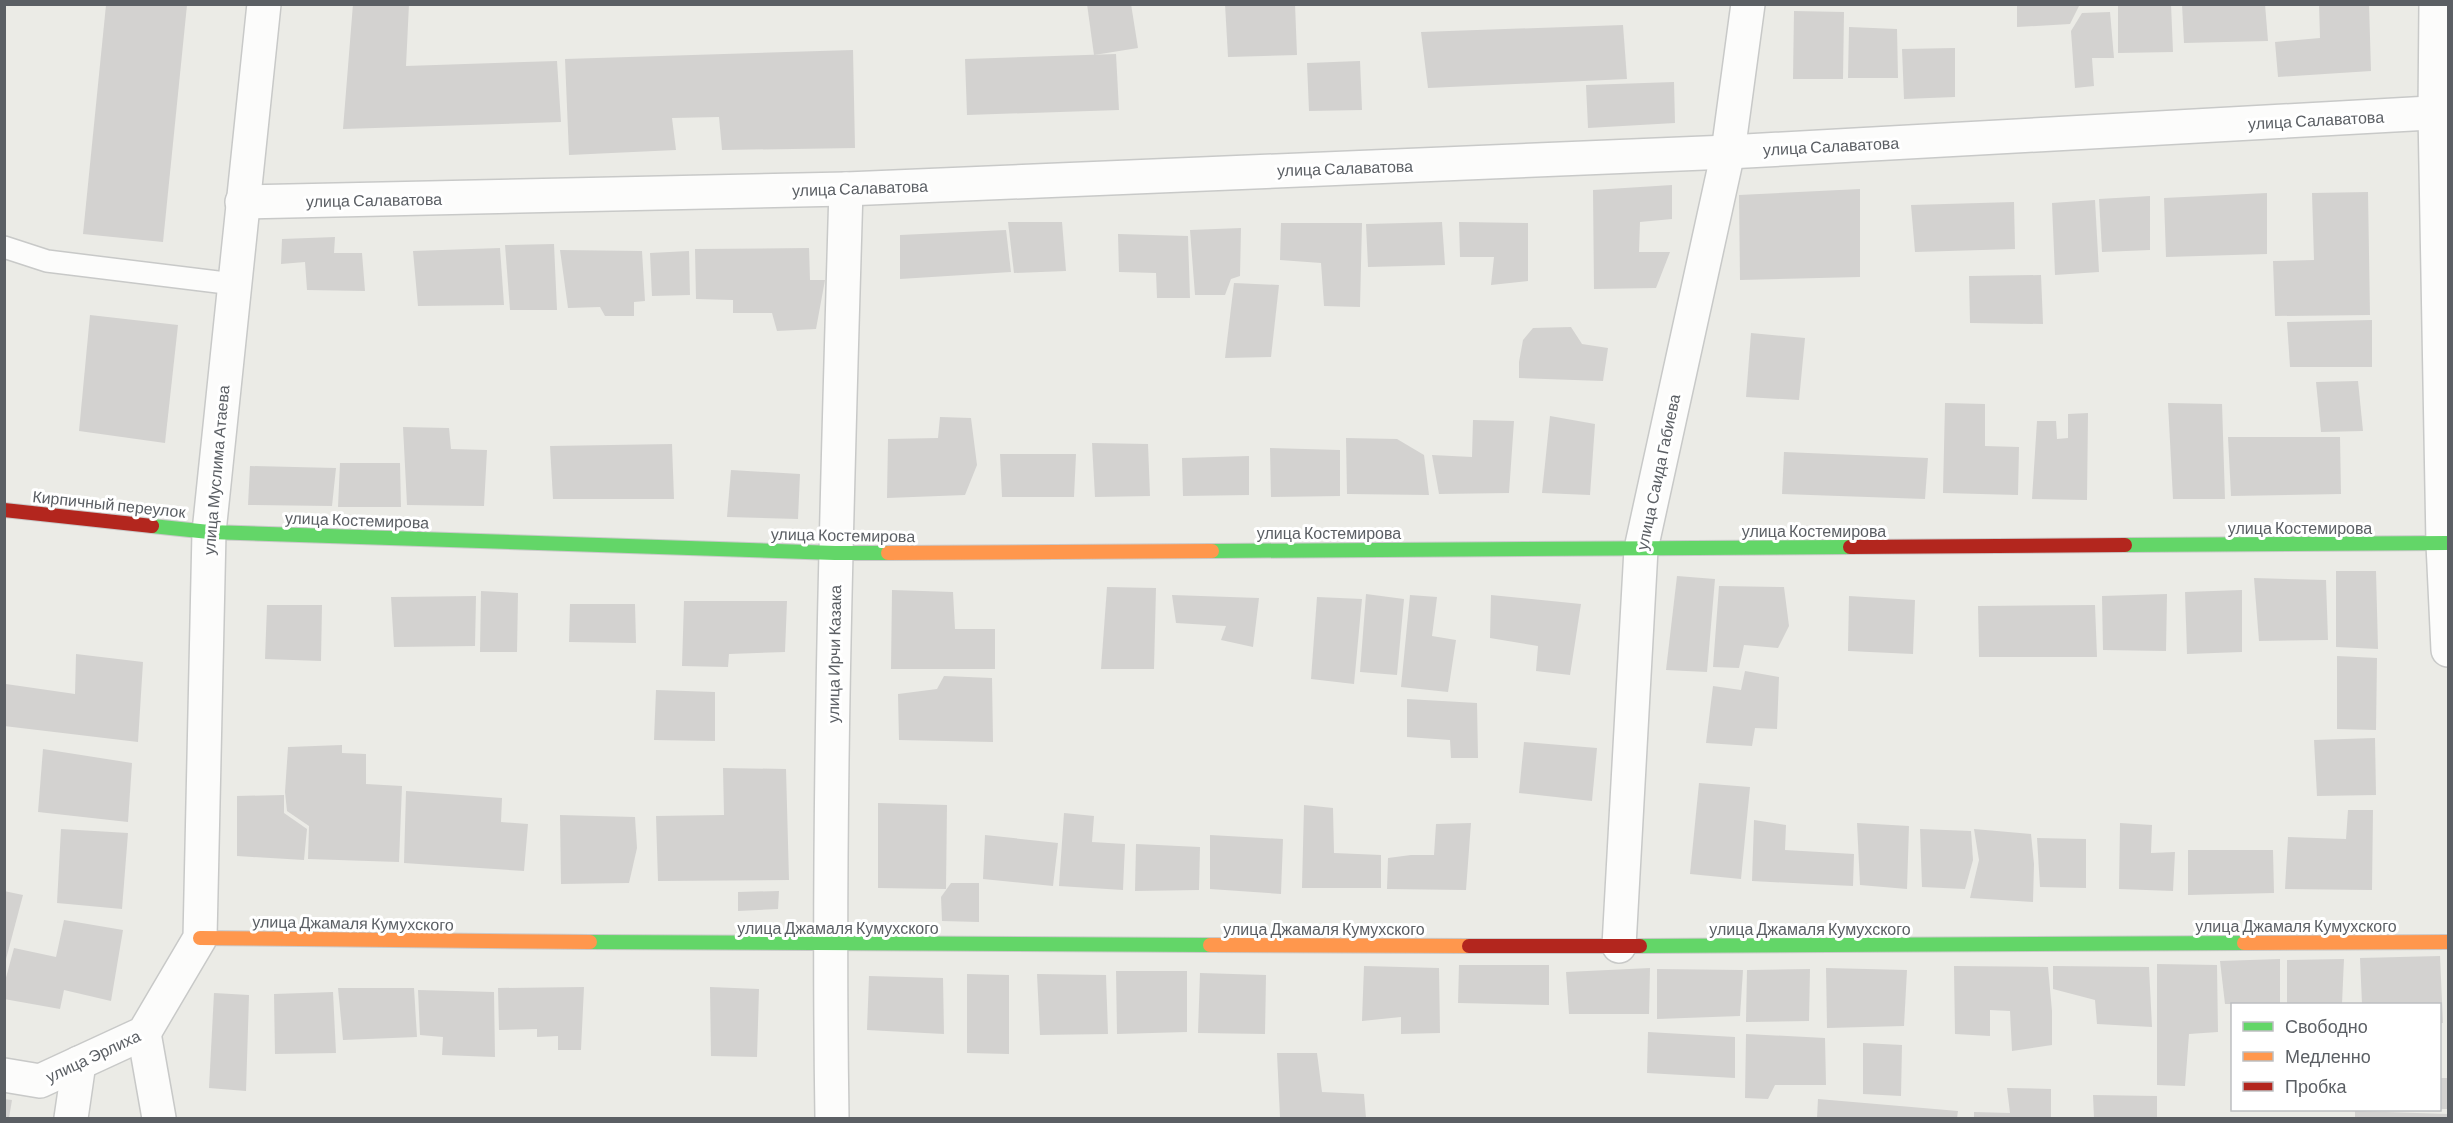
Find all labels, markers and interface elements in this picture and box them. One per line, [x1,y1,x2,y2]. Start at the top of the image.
street label: улица Салаватова [2247,106,2385,133]
street label: улица Салаватова [1762,132,1900,159]
street label: улица Салаватова [1277,156,1413,179]
street label: улица Салаватова [792,176,928,199]
street label: улица Салаватова [306,189,442,210]
street label: улица Муслима Атаева [199,384,232,556]
street label: улица Саида Габиева [1632,392,1683,552]
street label: Кирпичный переулок [32,486,188,521]
street label: улица Костемирова [285,507,430,532]
street label: улица Костемирова [2228,518,2372,537]
street label: улица Костемирова [1742,521,1886,540]
street label: улица Костемирова [1257,523,1401,542]
street label: улица Костемирова [771,524,915,545]
street label: улица Ирчи Казака [823,585,844,723]
street label: улица Джамаля Кумухского [252,911,454,934]
street label: улица Джамаля Кумухского [2195,916,2397,935]
street label: улица Джамаля Кумухского [737,918,939,937]
street label: улица Джамаля Кумухского [1223,919,1425,938]
street label: улица Джамаля Кумухского [1709,919,1911,938]
legend [2231,1003,2441,1111]
text: Свободно [2285,1015,2368,1037]
street label: улица Эрлиха [43,1025,143,1086]
text: Медленно [2285,1045,2371,1067]
text: Пробка [2285,1075,2348,1097]

